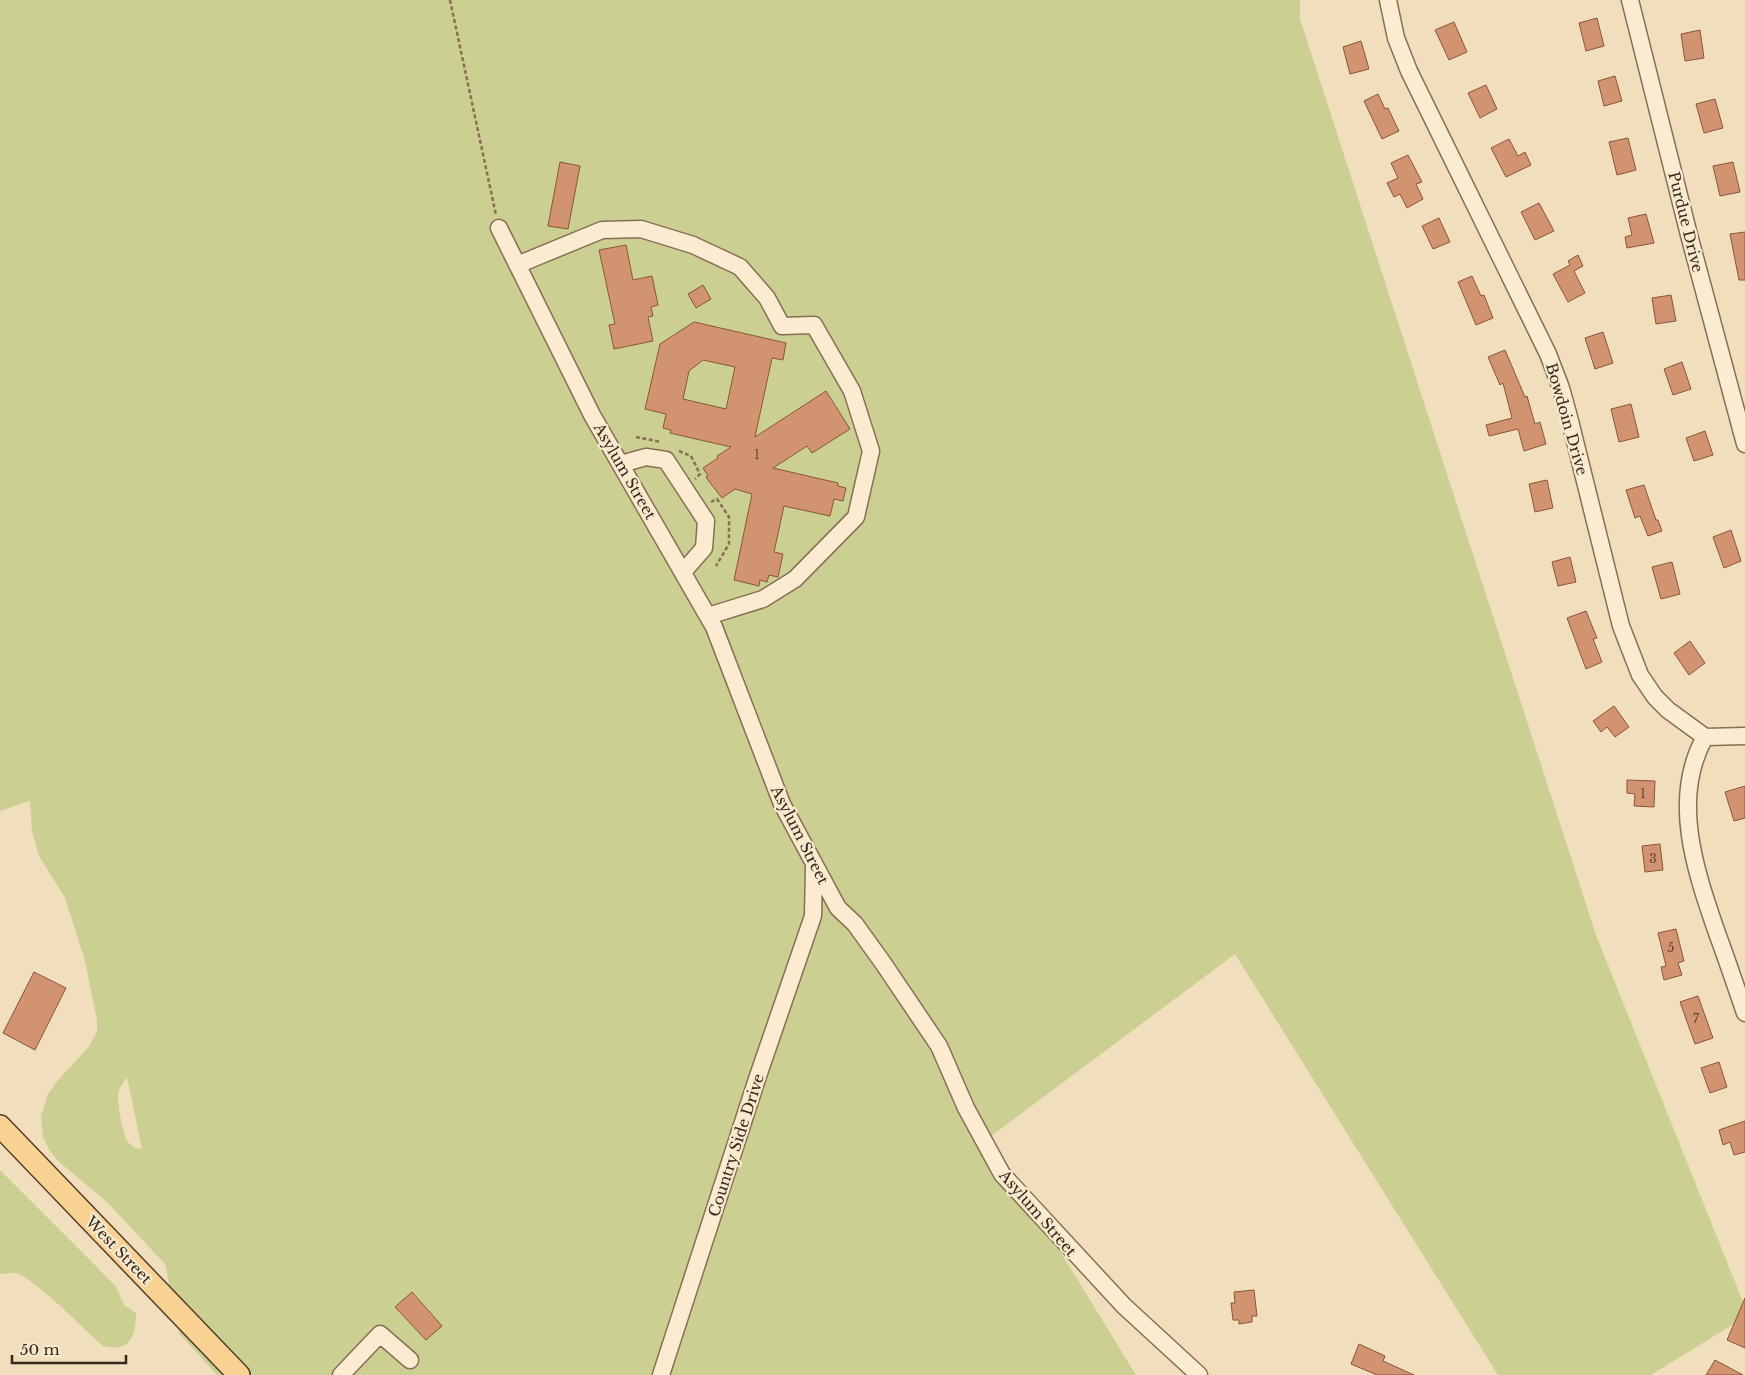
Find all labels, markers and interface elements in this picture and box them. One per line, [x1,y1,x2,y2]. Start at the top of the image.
street label: Purdue Drive [1664,170,1708,274]
street label: Bowdoin Drive [1542,361,1592,477]
street label: Asylum Street [589,419,660,523]
house number: 1 [754,447,760,462]
street label: Asylum Street [767,782,833,888]
house number: 1 [1640,786,1646,801]
house number: 3 [1649,851,1657,866]
house number: 5 [1668,940,1675,955]
house number: 7 [1693,1011,1700,1026]
street label: Country Side Drive [704,1071,768,1219]
street label: Asylum Street [995,1165,1081,1260]
street label: West Street [81,1211,156,1288]
scale bar [12,1332,126,1364]
text: 50 m [20,1340,60,1359]

